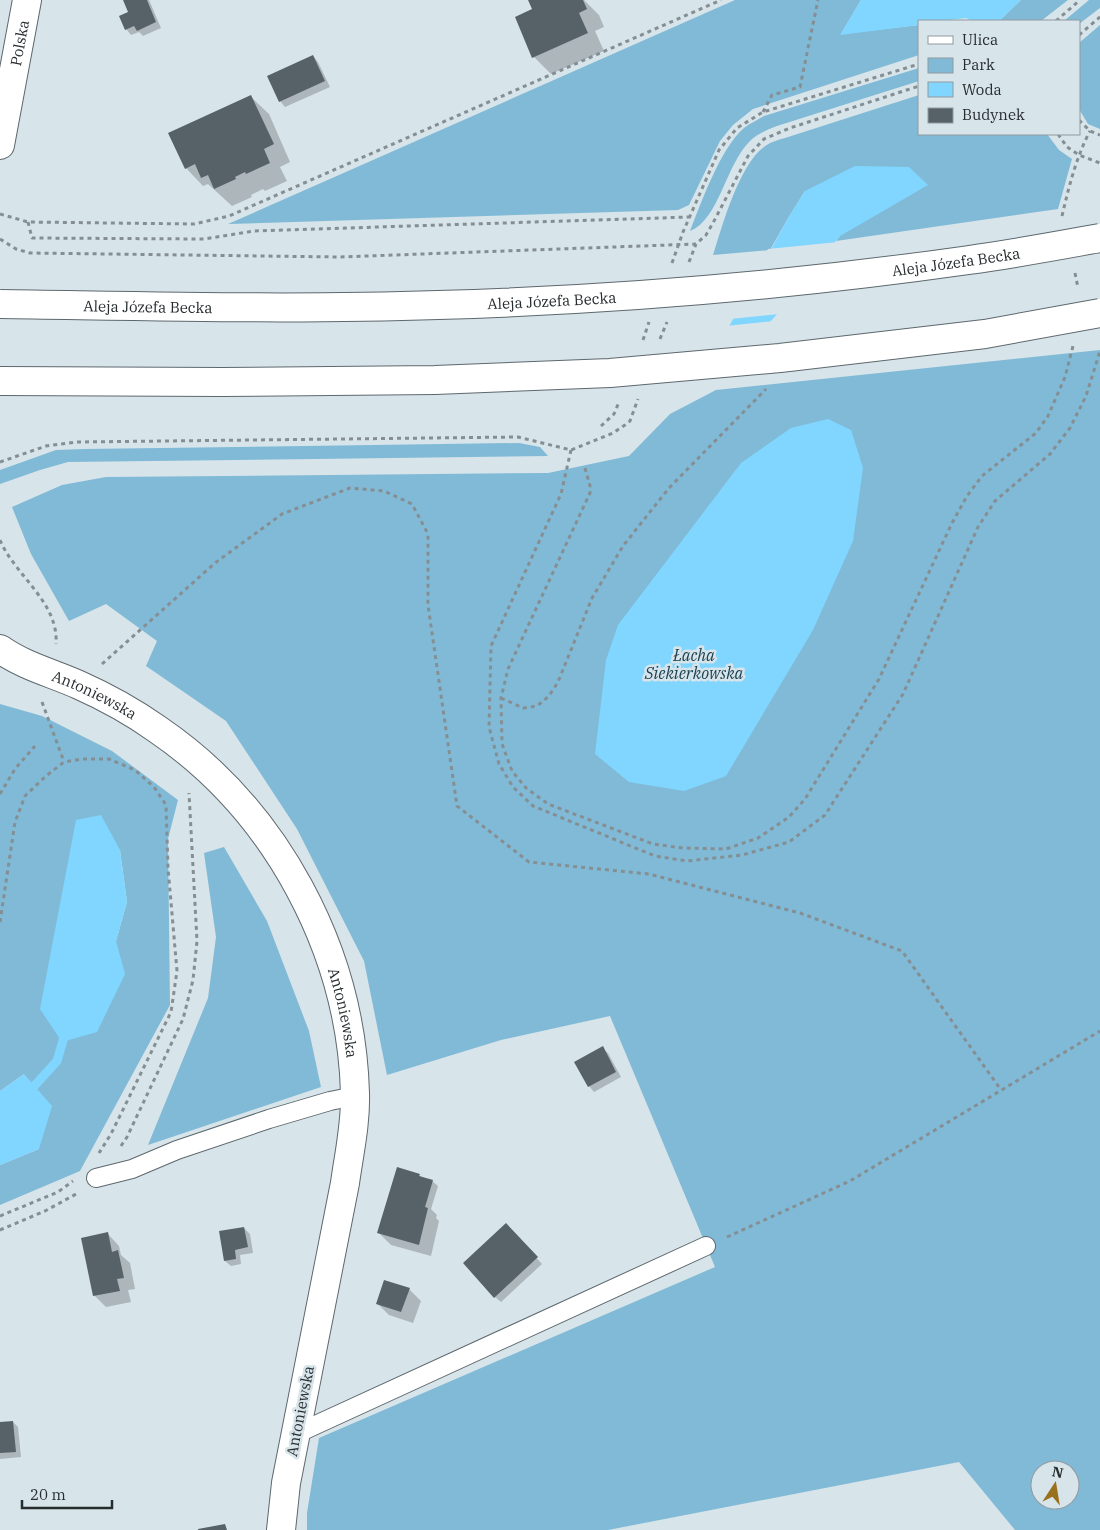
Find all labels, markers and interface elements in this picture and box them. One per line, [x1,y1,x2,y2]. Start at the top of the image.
street label: Polska [5,18,33,67]
legend [918,20,1080,135]
text: Ulica [962,30,998,49]
text: Park [962,55,995,74]
text: Woda [962,80,1002,99]
text: Budynek [962,105,1025,124]
street label: Aleja Józefa Becka [891,243,1021,280]
street label: Aleja Józefa Becka [487,287,617,313]
street label: Aleja Józefa Becka [83,296,213,317]
water label: Łacha Siekierkowska [644,645,744,683]
street label: Antoniewska [50,666,140,723]
street label: Antoniewska [324,965,362,1059]
street label: Antoniewska [282,1364,318,1458]
north arrow [1030,1460,1080,1510]
text: N [1050,1462,1065,1482]
scale bar [22,1478,112,1510]
text: 20 m [30,1485,66,1504]

